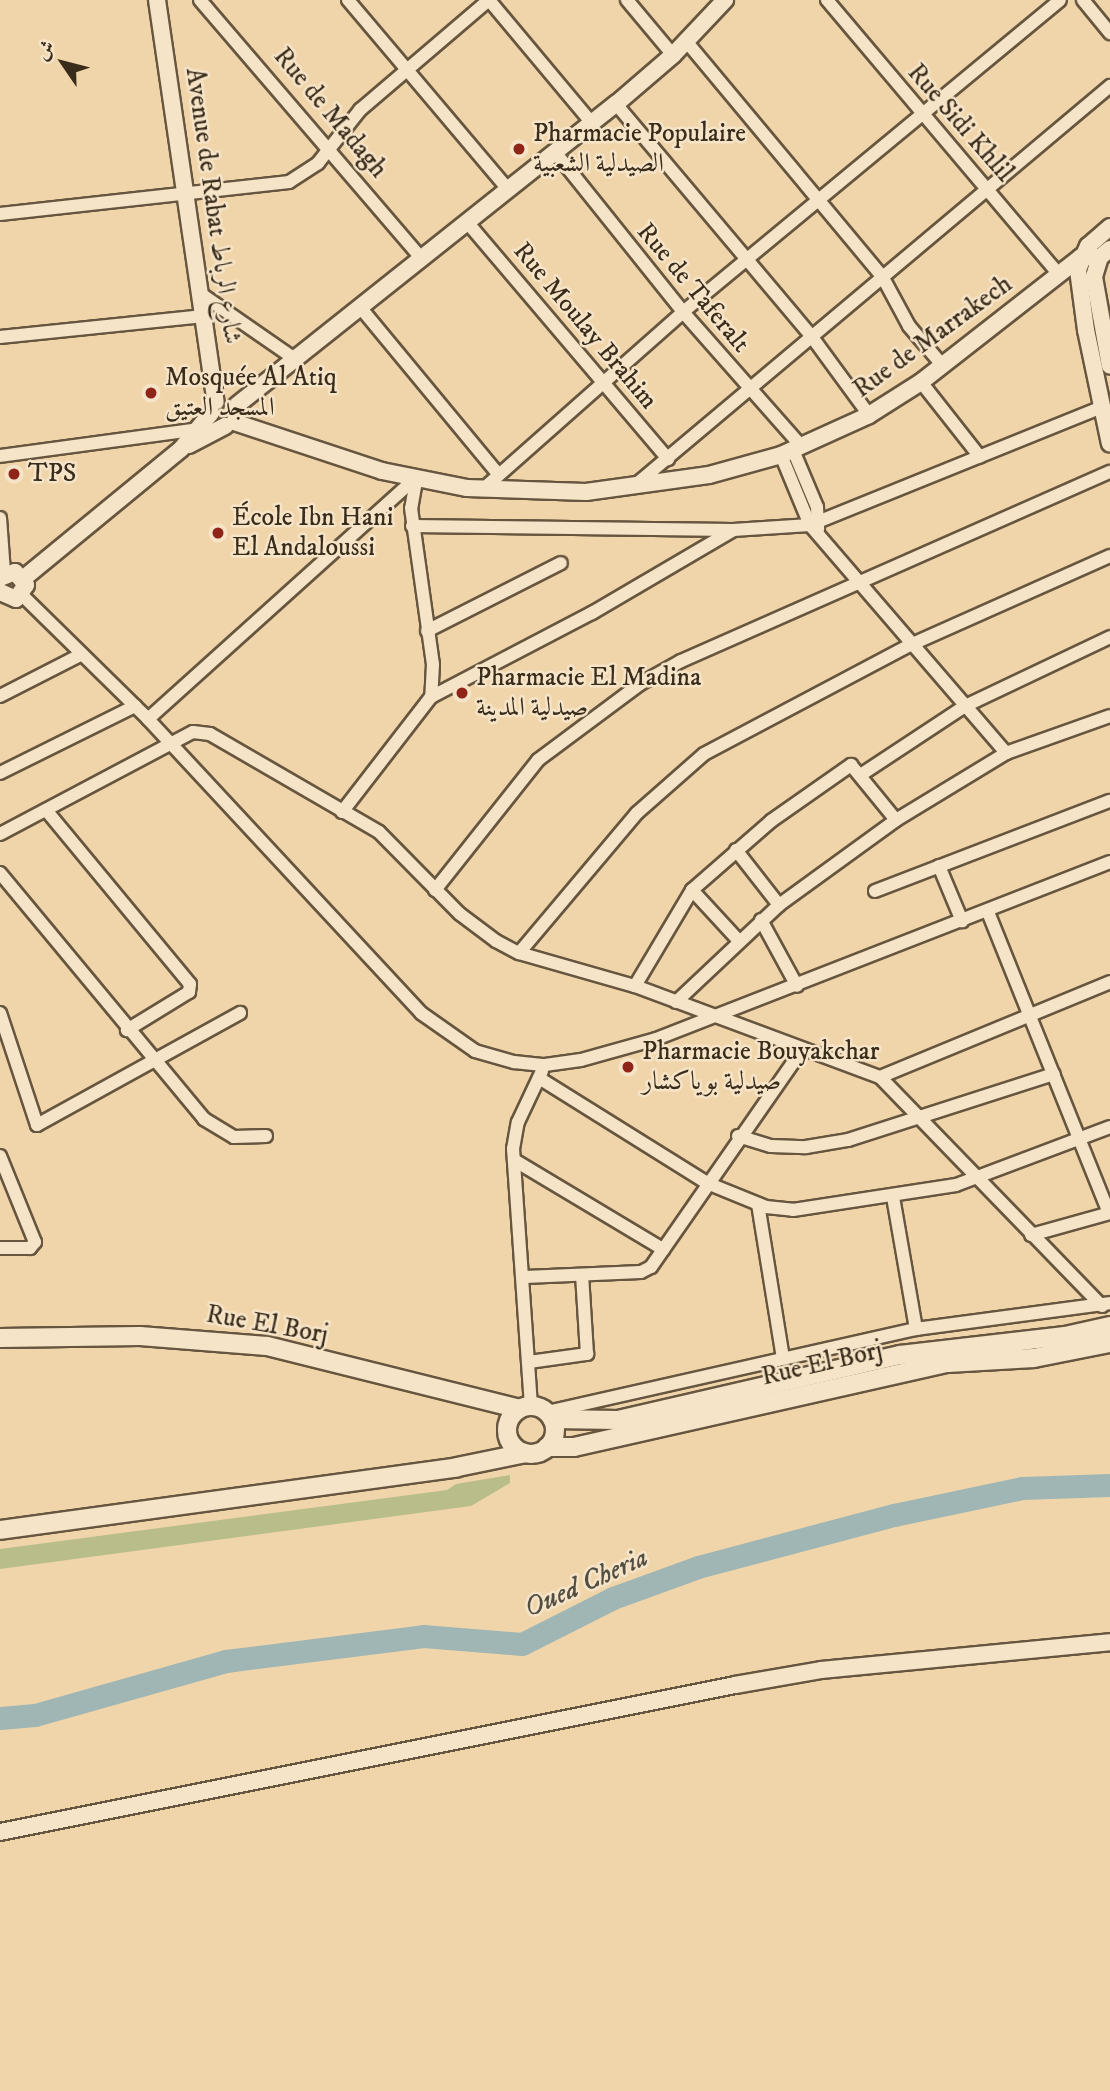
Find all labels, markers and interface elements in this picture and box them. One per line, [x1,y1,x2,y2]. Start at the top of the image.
north arrow [28,28,98,98]
text: ش [31,36,60,65]
street label: Rue de Madagh [266,41,394,185]
street label: Rue Sidi Khlil [900,58,1020,188]
street label: Avenue de Rabat شارع الرباط [178,66,248,346]
place label: Pharmacie Populaire الصيدلية الشعبية [533,118,746,180]
marker: Pharmacie Populaire الصيدلية الشعبية [511,141,527,157]
street label: Rue de Taferalt [630,217,756,359]
street label: Rue Moulay Brahim [506,236,664,416]
street label: Rue de Marrakech [847,269,1019,405]
place label: Mosquée Al Atiq المسجد العتيق [165,362,337,424]
marker: Mosquée Al Atiq المسجد العتيق [143,385,159,401]
place label: TPS [28,458,76,490]
marker: TPS [6,466,22,482]
place label: École Ibn Hani El Andaloussi [232,502,393,564]
marker: École Ibn Hani El Andaloussi [210,525,226,541]
place label: Pharmacie El Madina صيدلية المدينة [476,662,701,724]
marker: Pharmacie El Madina صيدلية المدينة [454,685,470,701]
place label: Pharmacie Bouyakchar صيدلية بوياكشار [642,1036,879,1098]
marker: Pharmacie Bouyakchar صيدلية بوياكشار [620,1059,636,1075]
street label: Rue El Borj [204,1299,330,1351]
street label: Rue El Borj [759,1335,885,1393]
water label: Oued Cheria [519,1541,653,1625]

